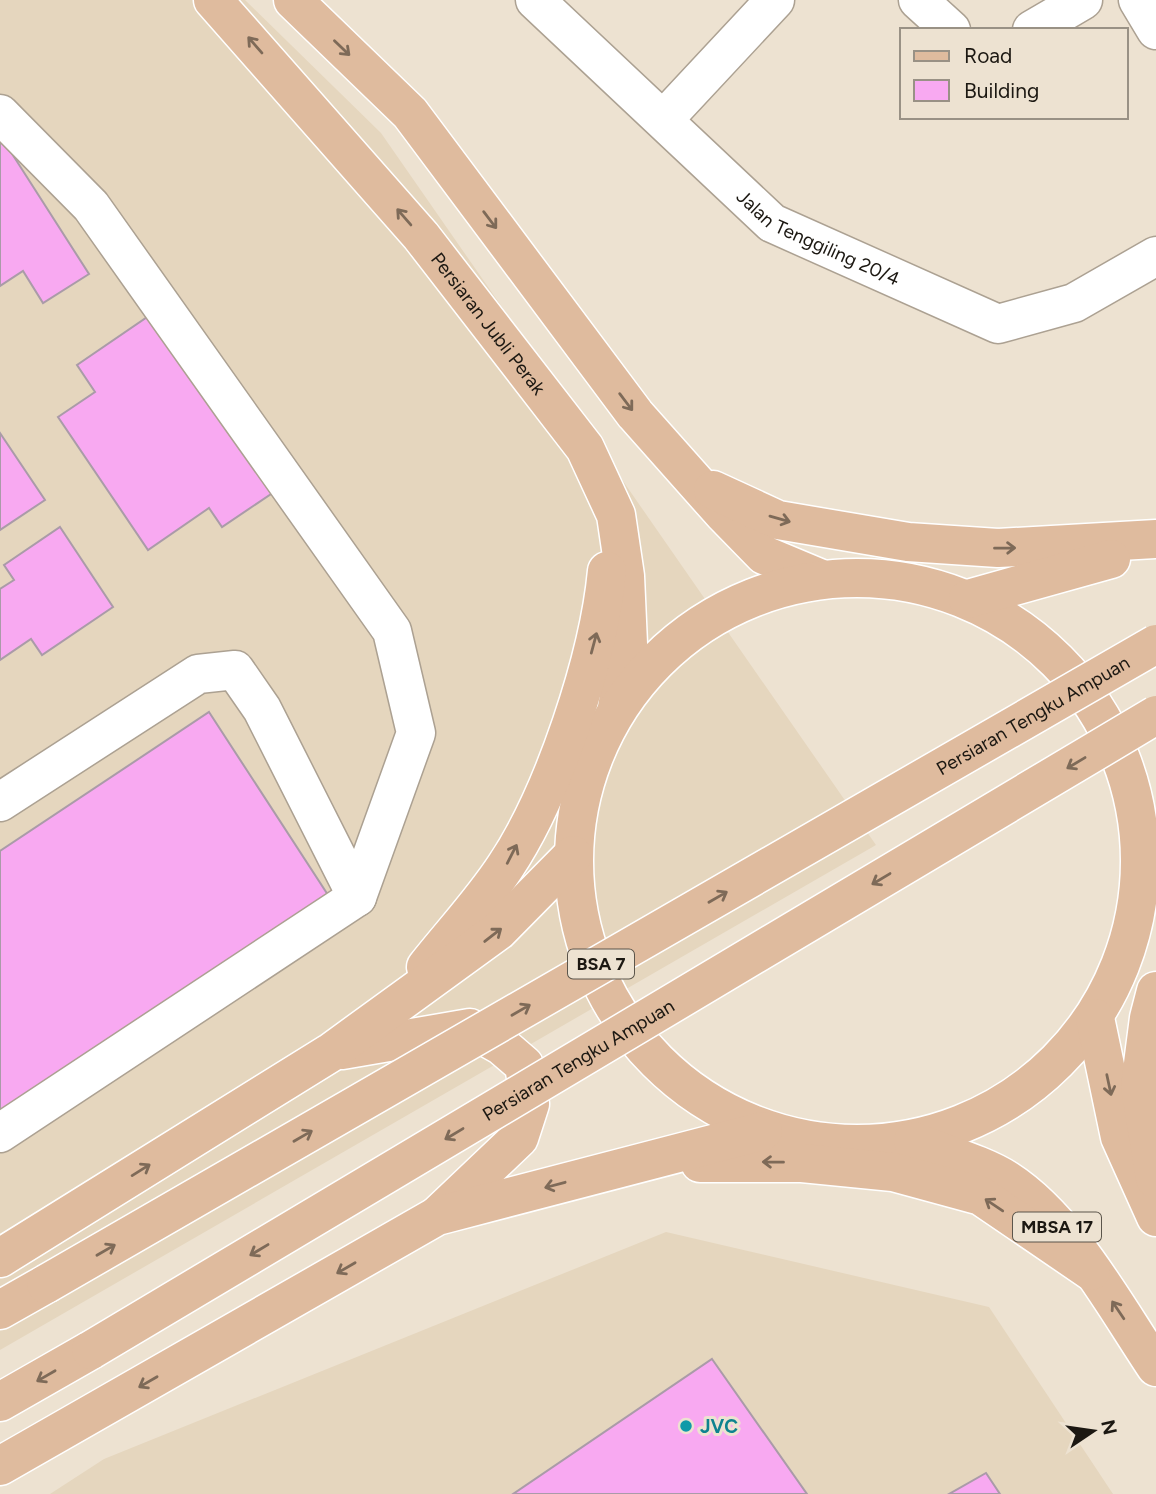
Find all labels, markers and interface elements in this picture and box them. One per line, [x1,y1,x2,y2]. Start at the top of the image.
legend [900,28,1128,119]
one-way arrow [247,36,263,54]
one-way arrow [334,39,351,56]
text: Road [964,43,1012,68]
text: Building [964,78,1039,103]
street label: Jalan Tenggiling 20/4 [732,185,904,291]
one-way arrow [396,208,412,226]
one-way arrow [482,210,497,229]
street label: Persiaran Jubli Perak [426,248,551,400]
one-way arrow [619,392,634,411]
one-way arrow [768,513,790,526]
one-way arrow [993,541,1016,555]
one-way arrow [588,632,601,654]
street label: Persiaran Tengku Ampuan [932,651,1134,780]
one-way arrow [1067,756,1087,770]
one-way arrow [506,844,520,865]
one-way arrow [871,873,891,887]
one-way arrow [708,889,728,903]
one-way arrow [483,927,501,942]
road number: BSA 7 [568,950,634,979]
street label: Persiaran Tengku Ampuan [478,994,678,1126]
one-way arrow [510,1003,531,1016]
one-way arrow [1103,1073,1117,1096]
one-way arrow [445,1127,465,1141]
one-way arrow [292,1129,312,1143]
one-way arrow [762,1155,785,1169]
one-way arrow [131,1163,151,1177]
one-way arrow [544,1179,567,1192]
one-way arrow [985,1198,1004,1212]
road number: MBSA 17 [1013,1212,1101,1242]
one-way arrow [95,1242,115,1256]
one-way arrow [249,1244,269,1258]
one-way arrow [336,1262,356,1276]
one-way arrow [1111,1301,1125,1320]
one-way arrow [36,1369,56,1383]
one-way arrow [138,1375,158,1389]
north arrow [1058,1396,1128,1466]
place label: JVC [700,1415,738,1438]
marker: JVC [678,1418,694,1434]
text: N [1096,1418,1122,1437]

